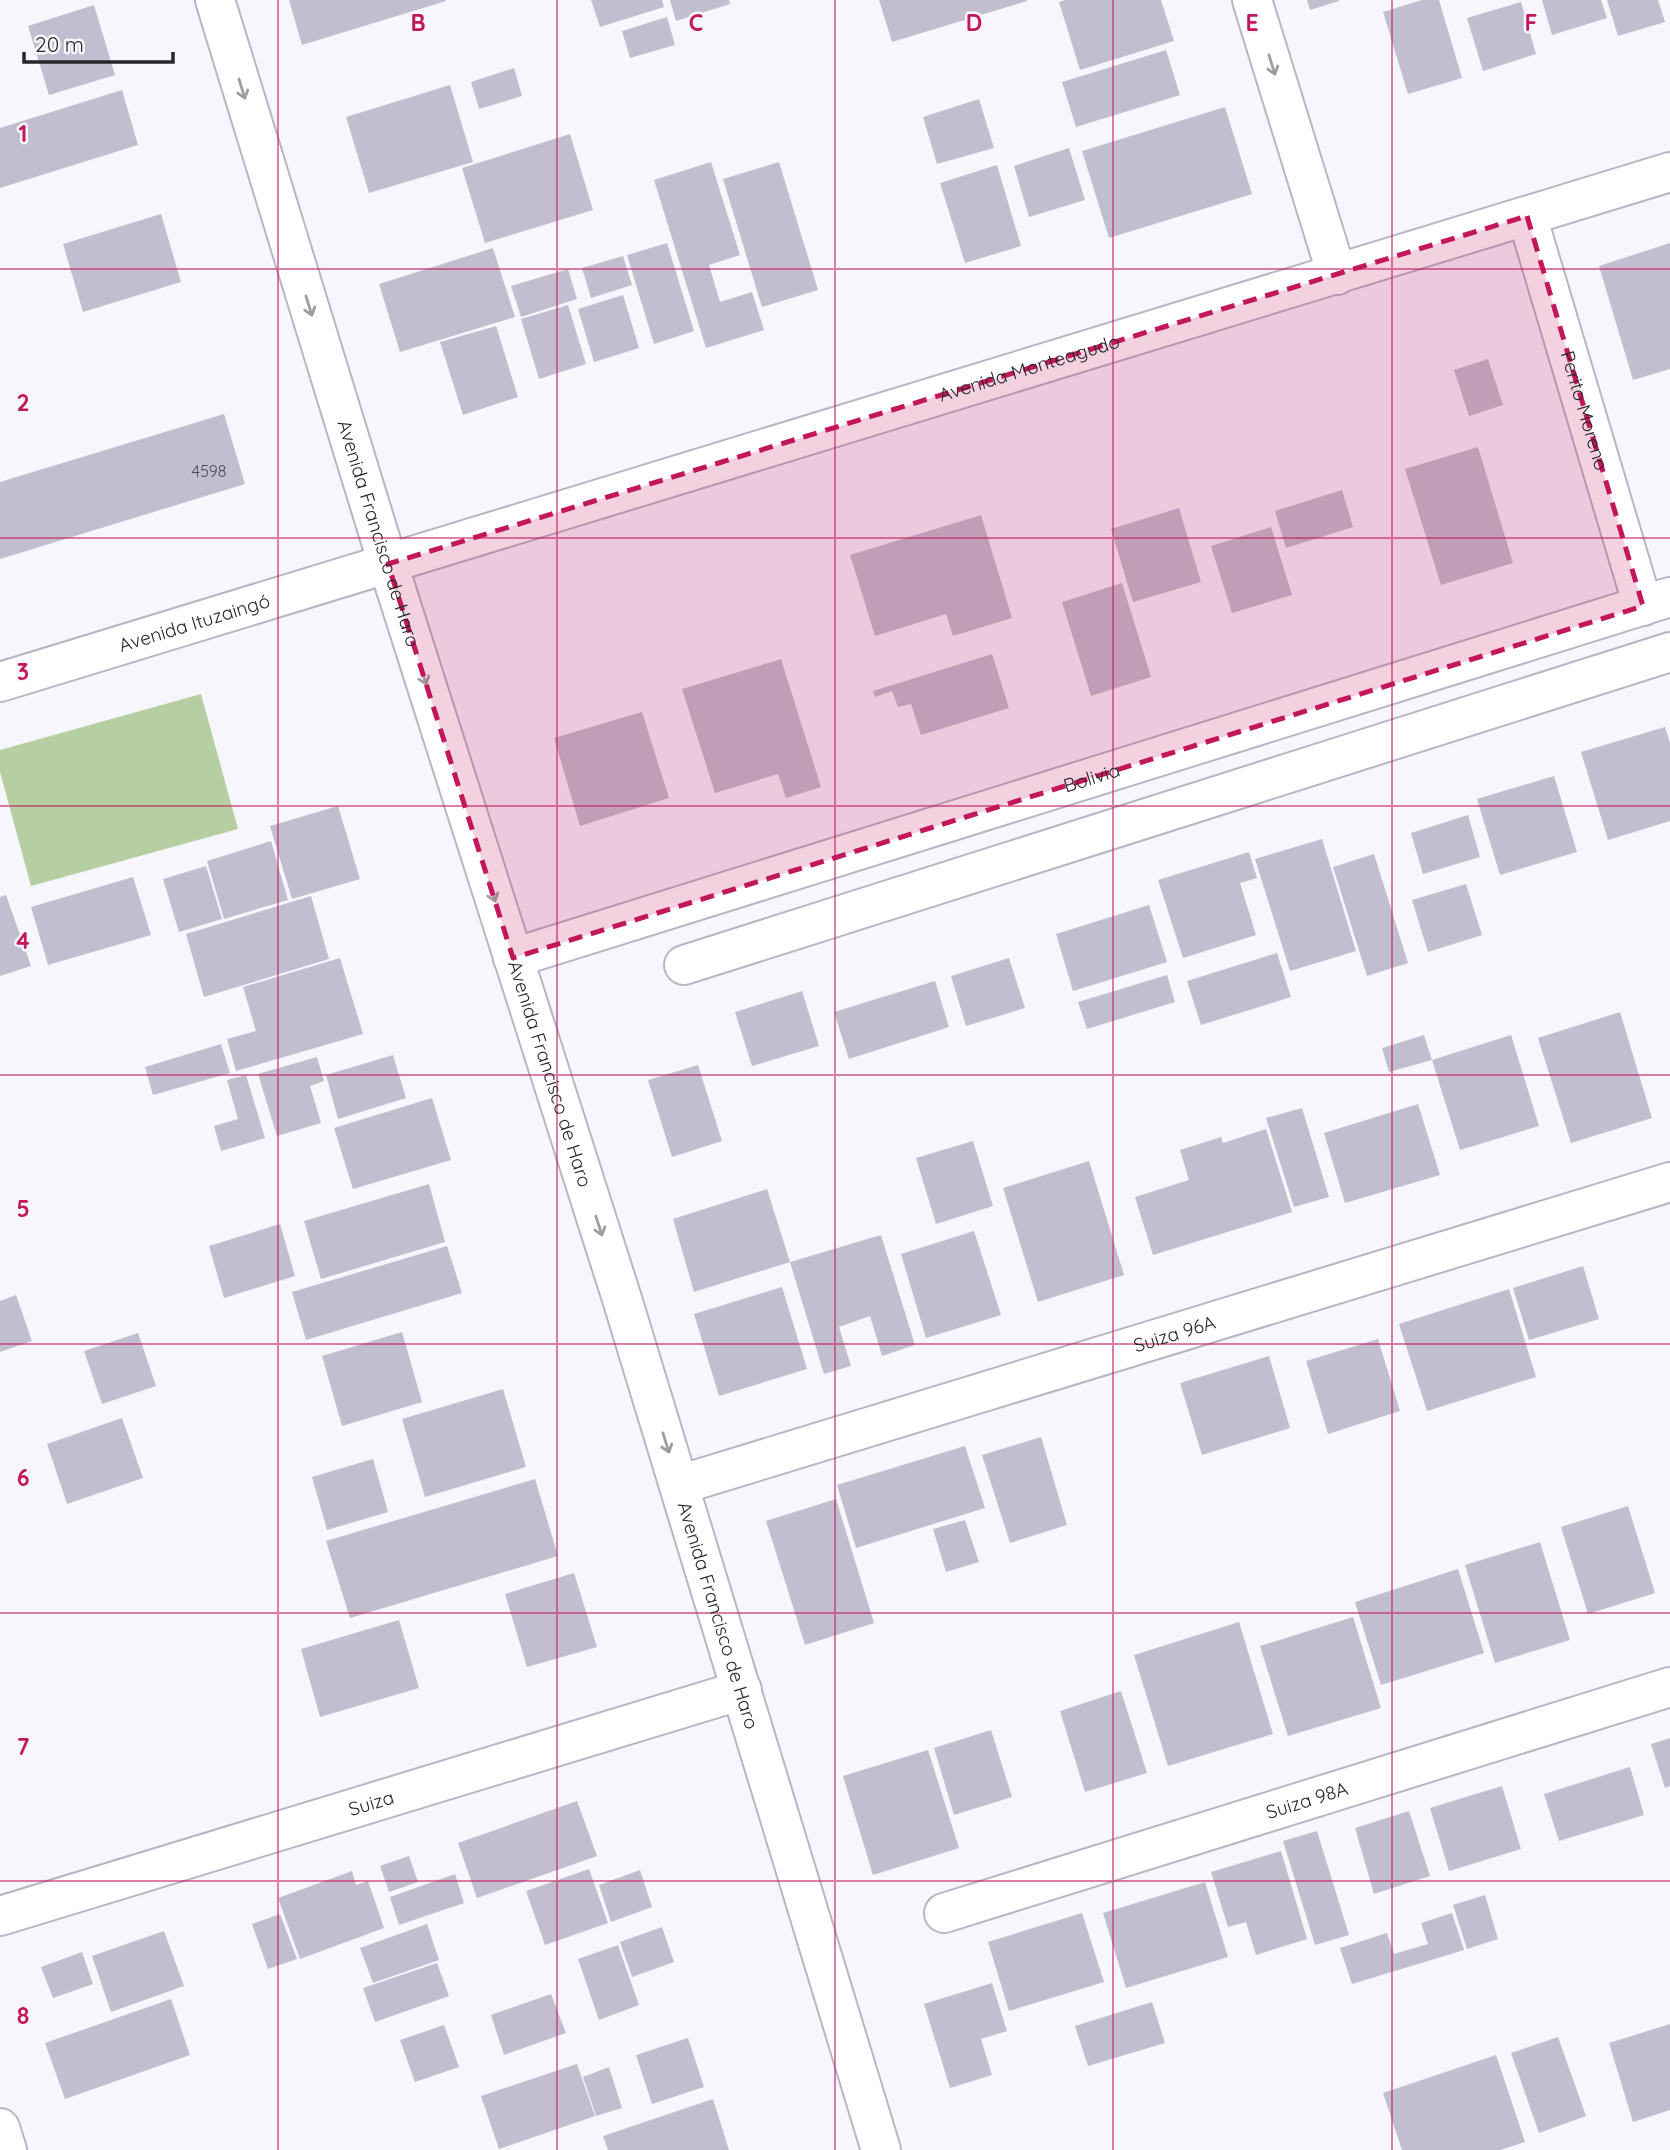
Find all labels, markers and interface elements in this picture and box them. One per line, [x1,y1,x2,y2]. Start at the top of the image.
text: B [410,8,426,37]
text: C [689,8,703,37]
text: D [966,8,982,37]
text: E [1245,8,1259,37]
text: F [1525,8,1537,37]
scale bar [24,21,173,65]
text: 20 m [35,31,84,57]
one-way arrow [1267,54,1280,76]
one-way arrow [237,77,249,99]
text: 1 [19,119,27,148]
one-way arrow [303,295,316,317]
street label: Avenida Monteagudo [936,329,1123,407]
street label: Perito Moreno [1556,348,1614,473]
text: 2 [16,388,30,417]
street label: Avenida Francisco de Haro [333,417,426,650]
house number: 4598 [192,461,226,481]
street label: Avenida Ituzaingó [116,588,273,657]
text: 3 [17,657,29,686]
one-way arrow [418,664,431,686]
street label: Bolivia [1060,757,1123,798]
one-way arrow [487,881,500,903]
text: 4 [16,926,30,955]
street label: Avenida Francisco de Haro [503,958,598,1190]
text: 5 [16,1194,30,1223]
one-way arrow [593,1214,606,1236]
street label: Suiza 96A [1130,1310,1218,1357]
one-way arrow [660,1432,673,1454]
text: 6 [17,1463,29,1492]
street label: Avenida Francisco de Haro [672,1499,764,1732]
text: 7 [17,1732,30,1761]
street label: Suiza 98A [1263,1776,1351,1824]
street label: Suiza [346,1785,397,1821]
text: 8 [17,2001,29,2030]

